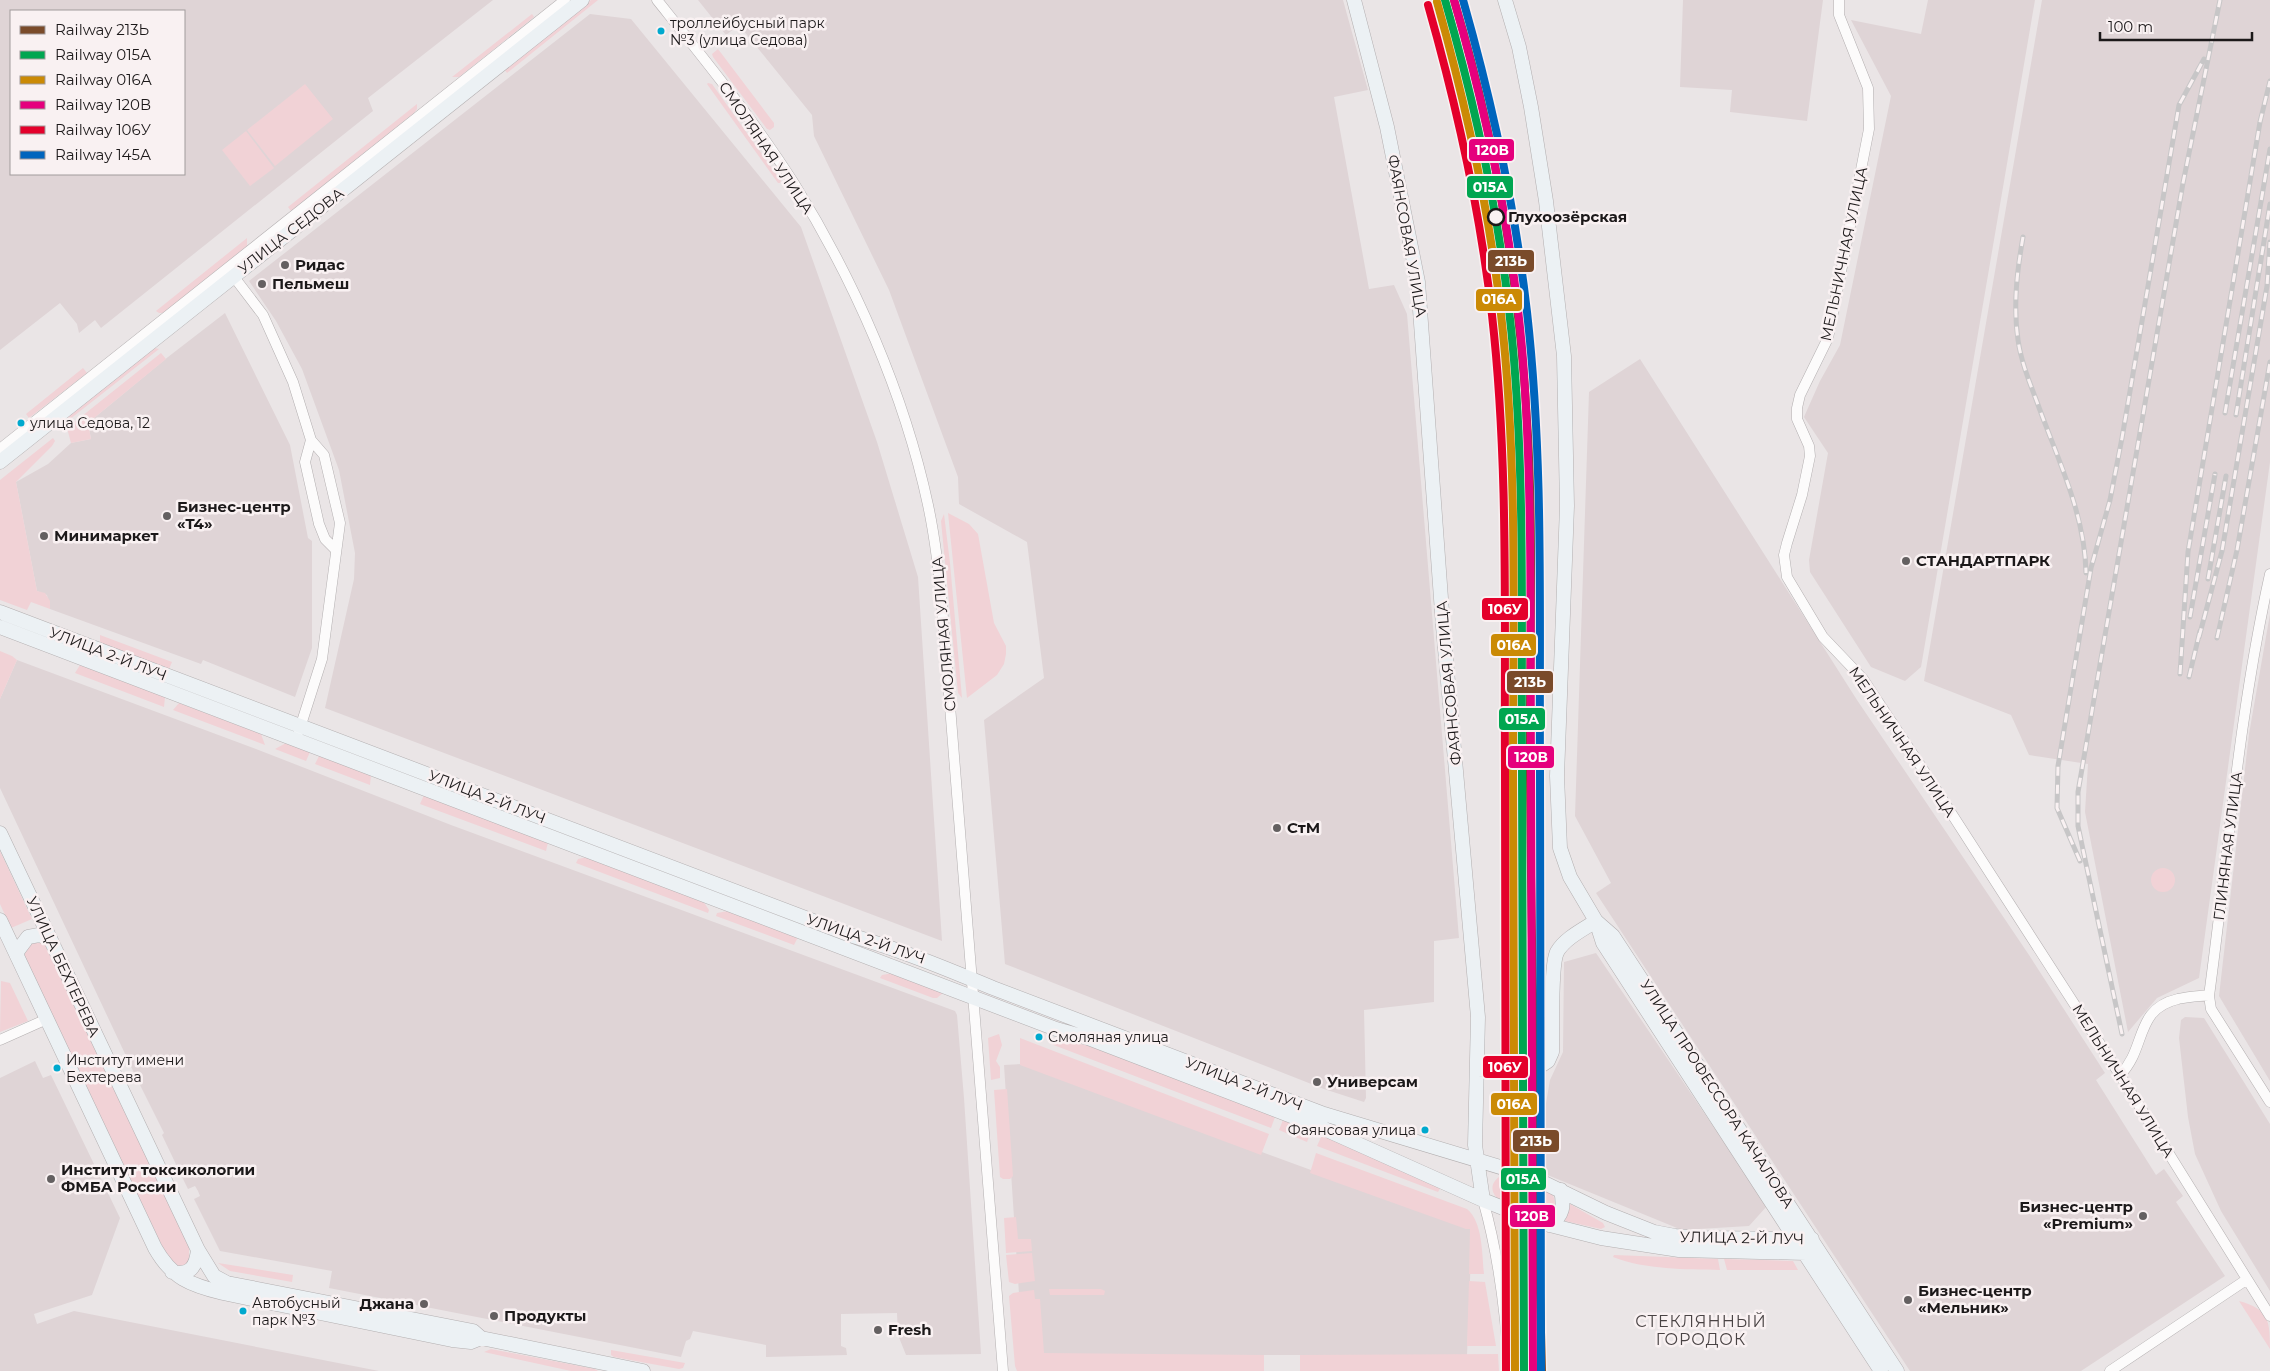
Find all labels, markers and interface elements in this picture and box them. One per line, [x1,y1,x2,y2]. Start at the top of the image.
legend [10,10,185,175]
scale bar [2100,10,2252,42]
place label: троллейбусный парк №3 (улица Седова) [670,14,825,49]
text: 100 m [2108,17,2153,36]
text: Railway 213Ь [55,20,149,39]
marker: троллейбусный парк №3 (улица Седова) [656,26,666,36]
text: Railway 015А [55,45,151,64]
text: Railway 016А [55,70,152,89]
street label: СМОЛЯНАЯ УЛИЦА [715,78,818,218]
text: Railway 120В [55,95,151,114]
text: Railway 106У [55,120,152,139]
line badge: 120В [1468,138,1515,162]
text: 120В [1475,141,1509,159]
text: Railway 145А [55,145,151,164]
street label: ФАЯНСОВАЯ УЛИЦА [1384,153,1431,319]
street label: МЕЛЬНИЧНАЯ УЛИЦА [1816,165,1871,343]
line badge: 015А [1466,175,1514,199]
text: 015А [1473,178,1508,196]
street label: УЛИЦА СЕДОВА [234,183,347,278]
place label: Глухоозёрская [1508,207,1627,226]
marker: Глухоозёрская [1487,208,1505,226]
line badge: 213Ь [1487,249,1535,273]
text: 213Ь [1495,252,1527,270]
place label: Ридас [295,255,345,274]
marker: Ридас [279,259,291,271]
place label: Пельмеш [272,274,349,293]
marker: Пельмеш [256,278,268,290]
line badge: 016А [1475,288,1523,312]
text: 016А [1481,290,1517,308]
place label: улица Седова, 12 [29,414,150,432]
marker: улица Седова, 12 [16,418,26,428]
place label: Бизнес-центр «Т4» [177,497,291,533]
marker: Бизнес-центр «Т4» [161,510,173,522]
place label: Минимаркет [54,526,159,545]
marker: Минимаркет [38,530,50,542]
place label: СТАНДАРТПАРК [1916,551,2050,570]
marker: СТАНДАРТПАРК [1900,555,1912,567]
street label: СМОЛЯНАЯ УЛИЦА [927,556,960,712]
line badge: 106У [1481,597,1529,621]
street label: ФАЯНСОВАЯ УЛИЦА [1432,600,1465,766]
text: 106У [1488,600,1523,618]
street label: УЛИЦА 2-Й ЛУЧ [47,622,170,685]
line badge: 016А [1490,633,1537,657]
text: 016А [1496,636,1532,654]
street label: МЕЛЬНИЧНАЯ УЛИЦА [1845,663,1960,821]
line badge: 213Ь [1506,670,1554,694]
text: 213Ь [1514,673,1546,691]
line badge: 015А [1498,707,1546,731]
text: 015А [1505,710,1540,728]
line badge: 120В [1507,745,1555,769]
text: 120В [1514,748,1548,766]
street label: УЛИЦА 2-Й ЛУЧ [426,765,549,828]
street label: ГЛИНЯНАЯ УЛИЦА [2209,770,2246,921]
place label: СтМ [1287,818,1320,837]
marker: СтМ [1271,822,1283,834]
street label: УЛИЦА БЕХТЕРЕВА [23,894,104,1040]
street label: УЛИЦА 2-Й ЛУЧ [804,909,928,968]
street label: УЛИЦА ПРОФЕССОРА КАЧАЛОВА [1636,976,1799,1212]
street label: МЕЛЬНИЧНАЯ УЛИЦА [2068,1000,2179,1161]
place label: Смоляная улица [1048,1028,1169,1046]
marker: Смоляная улица [1034,1032,1044,1042]
place label: Институт имени Бехтерева [66,1051,184,1086]
street label: УЛИЦА 2-Й ЛУЧ [1183,1052,1306,1115]
line badge: 106У [1482,1055,1529,1079]
text: 106У [1488,1058,1523,1076]
marker: Институт имени Бехтерева [52,1063,62,1073]
place label: Универсам [1327,1072,1418,1091]
marker: Универсам [1311,1076,1323,1088]
line badge: 016А [1490,1092,1538,1116]
text: 016А [1496,1095,1532,1113]
place label: Фаянсовая улица [1288,1121,1416,1139]
marker: Фаянсовая улица [1420,1125,1430,1135]
line badge: 213Ь [1512,1129,1560,1153]
text: 213Ь [1520,1132,1552,1150]
place label: Институт токсикологии ФМБА России [61,1160,255,1196]
line badge: 015А [1500,1167,1547,1191]
text: 015А [1506,1170,1541,1188]
marker: Институт токсикологии ФМБА России [45,1173,57,1185]
place label: Бизнес-центр «Premium» [2019,1197,2133,1233]
line badge: 120В [1509,1204,1556,1228]
text: 120В [1515,1207,1549,1225]
marker: Бизнес-центр «Premium» [2137,1210,2149,1222]
street label: УЛИЦА 2-Й ЛУЧ [1680,1227,1804,1248]
place label: Бизнес-центр «Мельник» [1918,1281,2032,1317]
place label: Автобусный парк №3 [252,1294,341,1329]
place label: Джана [360,1294,414,1313]
marker: Бизнес-центр «Мельник» [1902,1294,1914,1306]
marker: Джана [418,1298,430,1310]
marker: Автобусный парк №3 [238,1306,248,1316]
place label: Продукты [504,1306,586,1325]
marker: Продукты [488,1310,500,1322]
district label: СТЕКЛЯННЫЙ ГОРОДОК [1635,1312,1767,1349]
place label: Fresh [888,1320,932,1339]
marker: Fresh [872,1324,884,1336]

